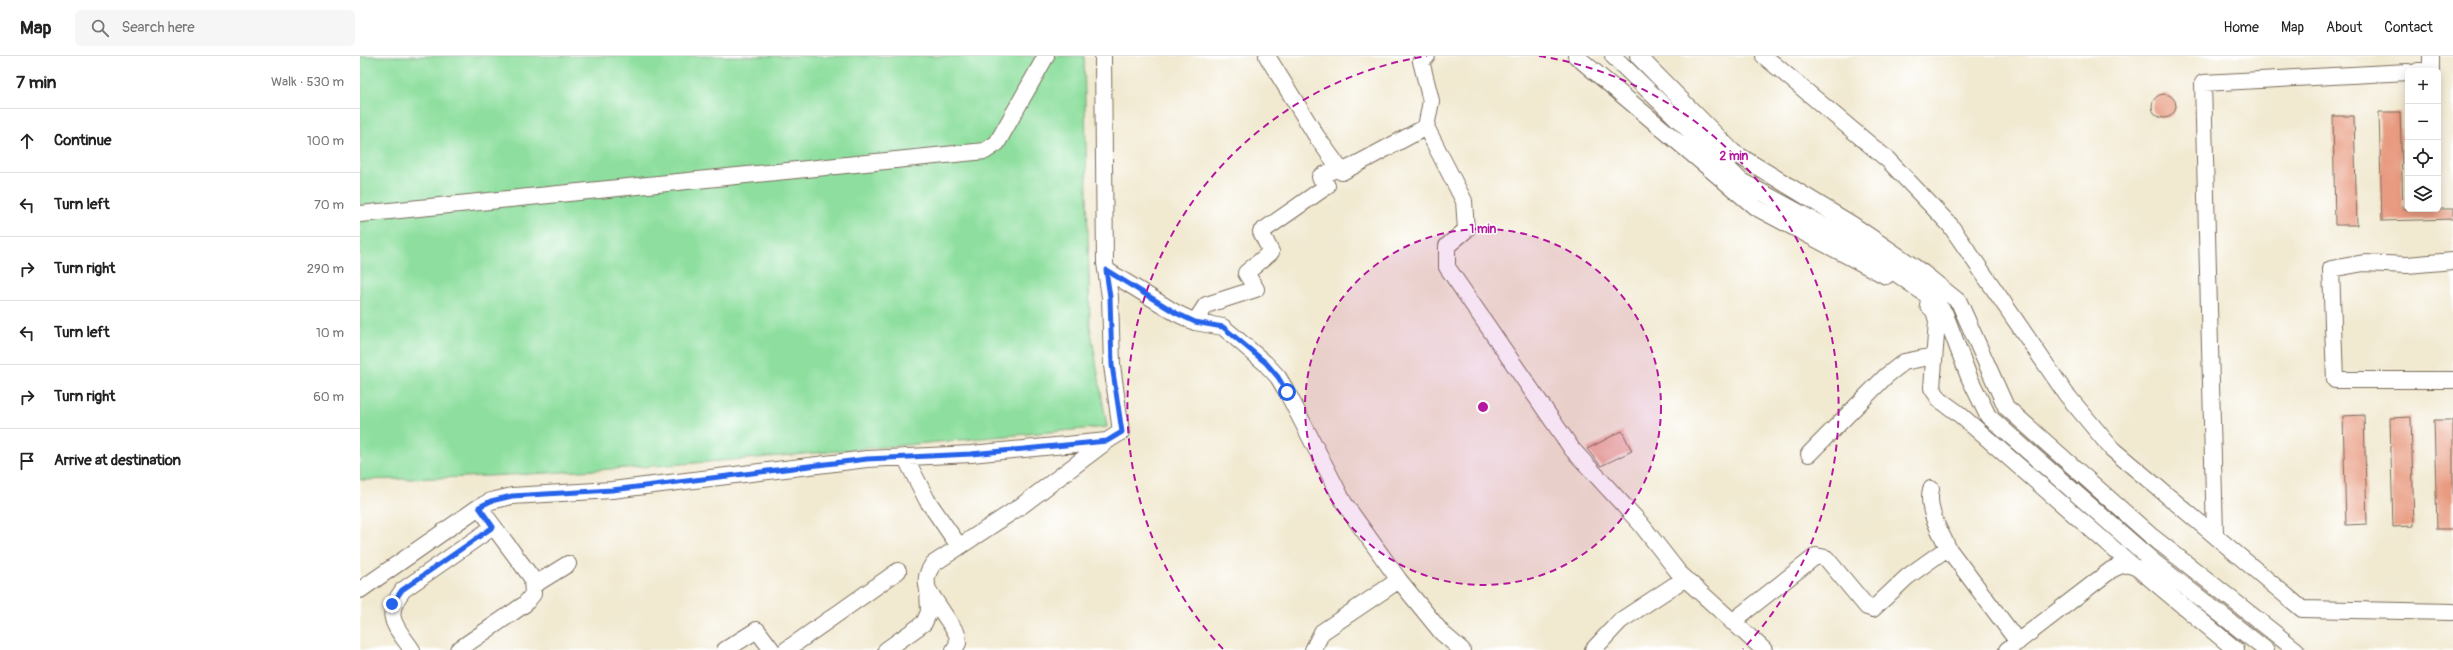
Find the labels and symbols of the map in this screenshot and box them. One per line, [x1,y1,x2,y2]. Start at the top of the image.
text: 2 min [1720,149,1749,164]
text: 1 min [1470,222,1497,237]
route start [1278,383,1296,401]
centre of rings [1476,400,1490,414]
route end [383,595,401,613]

